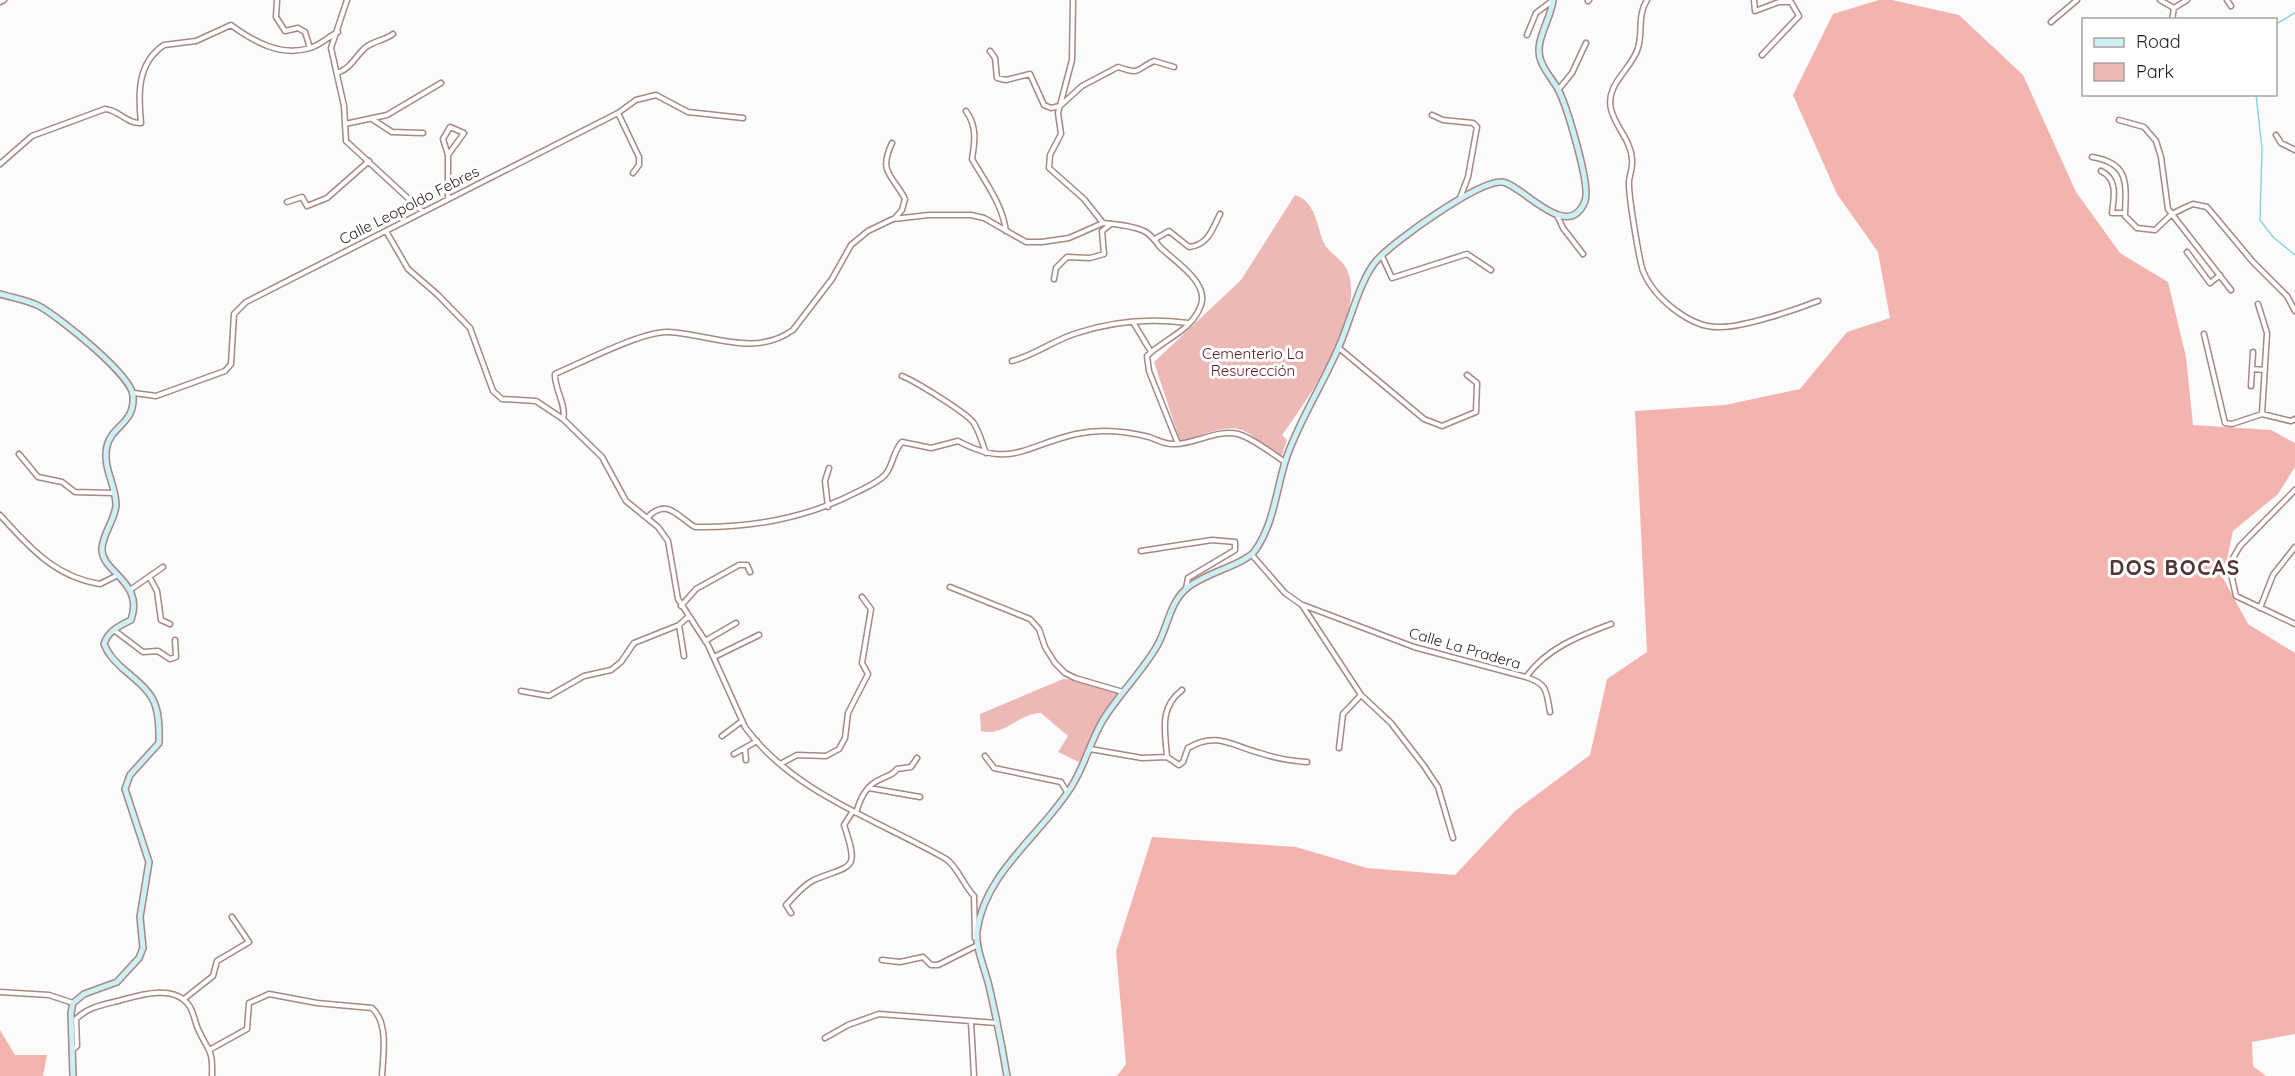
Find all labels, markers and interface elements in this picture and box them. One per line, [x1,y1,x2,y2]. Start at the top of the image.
legend [2082,18,2277,96]
text: Road [2136,30,2181,53]
text: Park [2136,60,2174,83]
street label: Calle Leopoldo Febres [336,162,482,248]
park label: Cementerio La Resurección [1202,344,1304,380]
district label: DOS BOCAS [2109,554,2241,580]
street label: Calle La Pradera [1407,623,1523,673]

